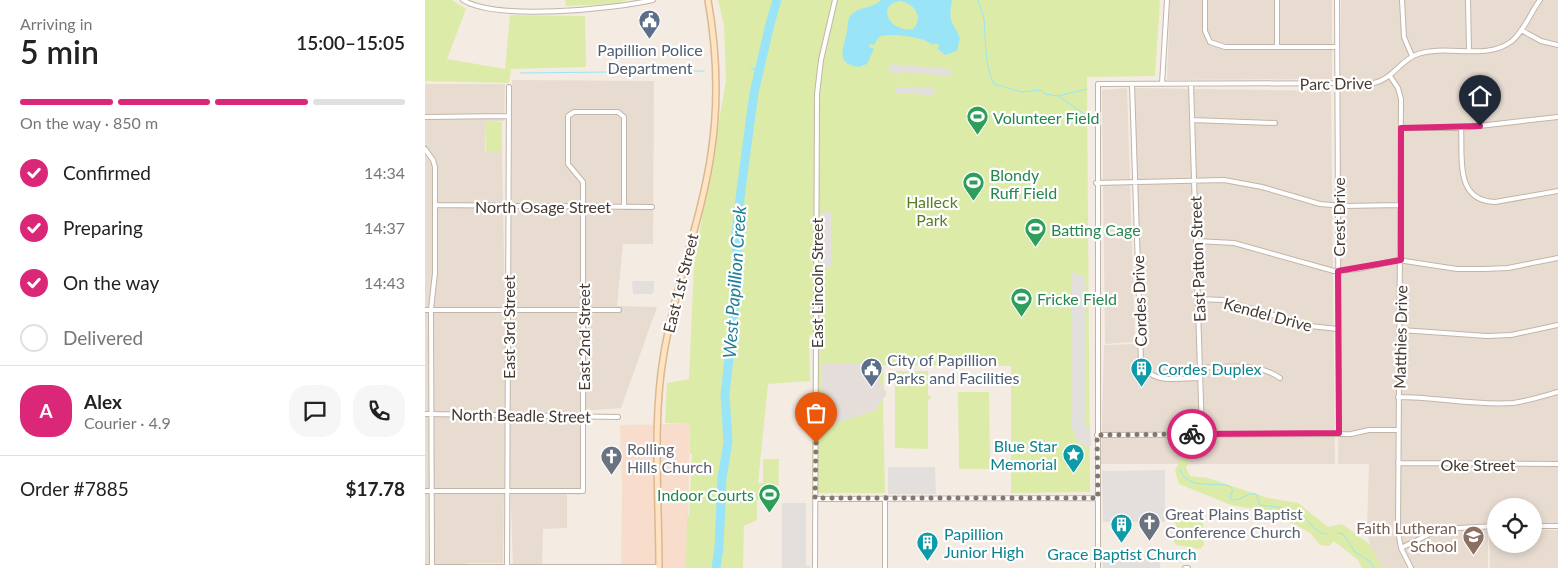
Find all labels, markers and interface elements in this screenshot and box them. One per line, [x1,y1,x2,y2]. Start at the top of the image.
public building icon: Papillion Police Department [638,8,662,39]
text: Arriving in [20,14,93,33]
text: 15:00–15:05 [296,31,405,54]
text: 5 min [20,32,99,71]
place label: Papillion Police Department [597,40,703,77]
street label: Parc Drive [1299,73,1373,93]
pin [1459,75,1501,126]
icon: home [1466,82,1494,110]
sports icon: Volunteer Field [965,105,989,136]
place label: Volunteer Field [993,108,1099,127]
text: On the way · 850 m [20,113,158,132]
icon: check [20,159,48,187]
text: Confirmed [63,161,151,184]
text: 14:34 [364,163,405,182]
place label: Blondy Ruff Field [990,165,1057,202]
sports icon: Blondy Ruff Field [962,171,986,202]
street label: Crest Drive [1329,177,1348,257]
park label: Halleck Park [906,192,959,229]
street label: East Patton Street [1185,195,1209,322]
street label: North Osage Street [475,197,611,216]
water label: West Papillion Creek [718,204,750,359]
icon: check [20,214,48,242]
text: Preparing [63,216,143,239]
sports icon: Batting Cage [1023,217,1047,248]
text: 14:37 [364,218,405,237]
street label: East Lincoln Street [807,218,826,348]
place label: Batting Cage [1051,220,1141,239]
street label: East 1st Street [658,231,702,335]
street label: Cordes Drive [1128,255,1150,347]
icon: check [20,269,48,297]
text: On the way [63,271,159,294]
text: 14:43 [364,273,405,292]
street label: East 3rd Street [499,275,518,379]
street label: East 2nd Street [574,283,593,391]
street label: Matthies Drive [1390,285,1410,389]
sports icon: Fricke Field [1009,286,1033,317]
place label: Fricke Field [1037,289,1117,308]
street label: Kendel Drive [1222,293,1314,335]
text: Delivered [63,326,143,349]
place label: City of Papillion Parks and Facilities [887,350,1019,387]
public building icon: City of Papillion Parks and Facilities [859,356,883,387]
building icon: Cordes Duplex [1130,356,1154,387]
place label: Cordes Duplex [1158,359,1262,378]
button: chat [289,385,341,437]
button: phone [353,385,405,437]
text: Alex [84,390,122,413]
pin [795,392,837,443]
text: A [39,399,53,422]
icon: bag [802,399,830,427]
street label: North Beadle Street [451,404,591,426]
courier [1167,409,1217,459]
text: Courier · 4.9 [84,413,171,432]
icon: bike [1178,420,1206,448]
place label: Blue Star Memorial [990,436,1057,473]
place label: Rolling Hills Church [627,439,712,476]
place icon: Blue Star Memorial [1061,442,1085,473]
church icon: Rolling Hills Church [599,445,623,476]
street label: Oke Street [1441,455,1516,474]
text: Order #7885 [20,477,129,500]
text: $17.78 [345,477,405,500]
sports icon: Indoor Courts [758,482,782,513]
place label: Indoor Courts [657,485,754,504]
map controls [1487,498,1542,553]
button: locate [1487,498,1542,553]
place label: Great Plains Baptist Conference Church [1165,504,1303,541]
church icon: Great Plains Baptist Conference Church [1137,510,1161,541]
building icon: Grace Baptist Church [1110,512,1134,543]
place label: Faith Lutheran School [1356,518,1457,555]
place label: Papillion Junior High [944,524,1024,561]
school or university icon: Faith Lutheran School [1461,524,1485,555]
building icon: Papillion Junior High [916,530,940,561]
place label: Grace Baptist Church [1047,544,1197,563]

